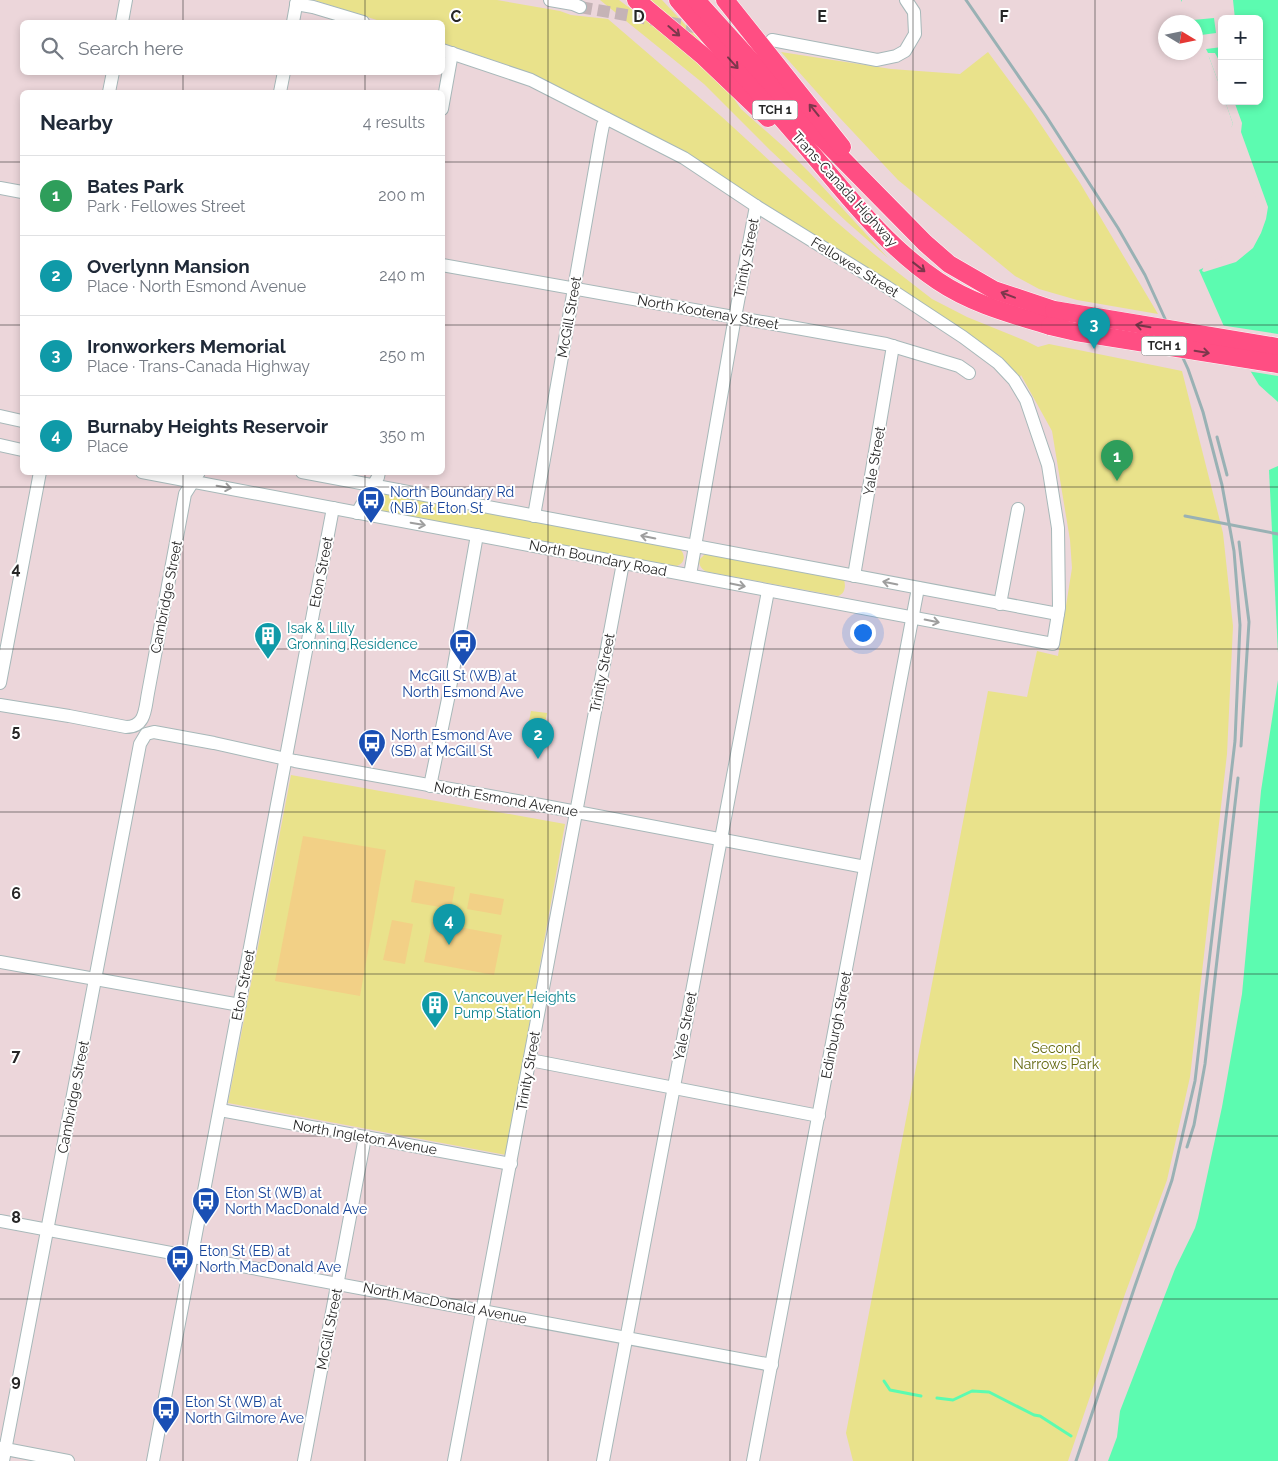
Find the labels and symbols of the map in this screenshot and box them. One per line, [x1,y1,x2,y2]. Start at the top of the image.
text: C [451,7,462,26]
text: D [633,7,645,26]
text: E [817,7,827,26]
text: F [999,7,1009,26]
north arrow [1158,15,1203,60]
one-way arrow [668,25,681,37]
one-way arrow [727,56,739,69]
road number: TCH 1 [752,100,798,120]
one-way arrow [809,104,820,117]
street label: Trans-Canada Highway [789,128,901,250]
street label: Trinity Street [730,217,762,299]
street label: Fellowes Street [808,234,902,300]
one-way arrow [912,261,925,272]
street label: McGill Street [554,275,584,359]
one-way arrow [1000,290,1015,299]
street label: North Kootenay Street [636,292,780,332]
pin: 3 [1078,308,1110,349]
one-way arrow [1136,320,1152,330]
road number: TCH 1 [1142,336,1186,356]
one-way arrow [1193,347,1209,357]
street label: Yale Street [860,425,888,497]
pin: 1 [1101,440,1133,481]
one-way arrow [216,483,232,493]
place label: North Boundary Rd (NB) at Eton St [390,484,514,516]
bus stop icon: North Boundary Rd (NB) at Eton St [356,485,386,524]
one-way arrow [410,519,426,529]
one-way arrow [640,532,656,542]
street label: Eton Street [306,535,336,609]
street label: North Boundary Road [528,537,668,579]
street label: Cambridge Street [147,539,185,655]
text: 4 [11,559,21,578]
one-way arrow [882,577,898,587]
one-way arrow [730,580,746,590]
one-way arrow [924,617,940,627]
place label: Isak & Lilly Gronning Residence [287,620,418,652]
your location [850,620,876,646]
building icon: Isak & Lilly Gronning Residence [253,621,283,660]
bus stop icon: McGill St (WB) at North Esmond Ave [448,628,478,667]
street label: Trinity Street [586,632,618,714]
place label: McGill St (WB) at North Esmond Ave [402,668,524,700]
pin: 2 [522,718,554,759]
text: 5 [12,721,21,740]
place label: North Esmond Ave (SB) at McGill St [391,727,512,759]
bus stop icon: North Esmond Ave (SB) at McGill St [357,728,387,767]
street label: North Esmond Avenue [433,778,579,820]
text: 6 [11,884,21,903]
pin: 4 [433,904,465,945]
street label: Eton Street [228,948,258,1022]
street label: Edinburgh Street [818,970,854,1080]
place label: Vancouver Heights Pump Station [454,989,576,1021]
building icon: Vancouver Heights Pump Station [420,990,450,1029]
street label: Yale Street [670,990,700,1062]
street label: Trinity Street [513,1030,543,1112]
street label: Cambridge Street [54,1039,92,1155]
park label: Second Narrows Park [1013,1040,1100,1072]
text: 7 [12,1046,21,1065]
street label: North Ingleton Avenue [292,1116,438,1158]
place label: Eton St (WB) at North MacDonald Ave [225,1185,367,1217]
bus stop icon: Eton St (WB) at North MacDonald Ave [191,1186,221,1225]
text: 8 [11,1208,21,1227]
place label: Eton St (EB) at North MacDonald Ave [199,1243,341,1275]
bus stop icon: Eton St (EB) at North MacDonald Ave [165,1244,195,1283]
street label: North MacDonald Avenue [362,1279,528,1327]
street label: McGill Street [313,1287,345,1371]
text: 9 [11,1371,21,1390]
place label: Eton St (WB) at North Gilmore Ave [185,1394,304,1426]
bus stop icon: Eton St (WB) at North Gilmore Ave [151,1395,181,1434]

